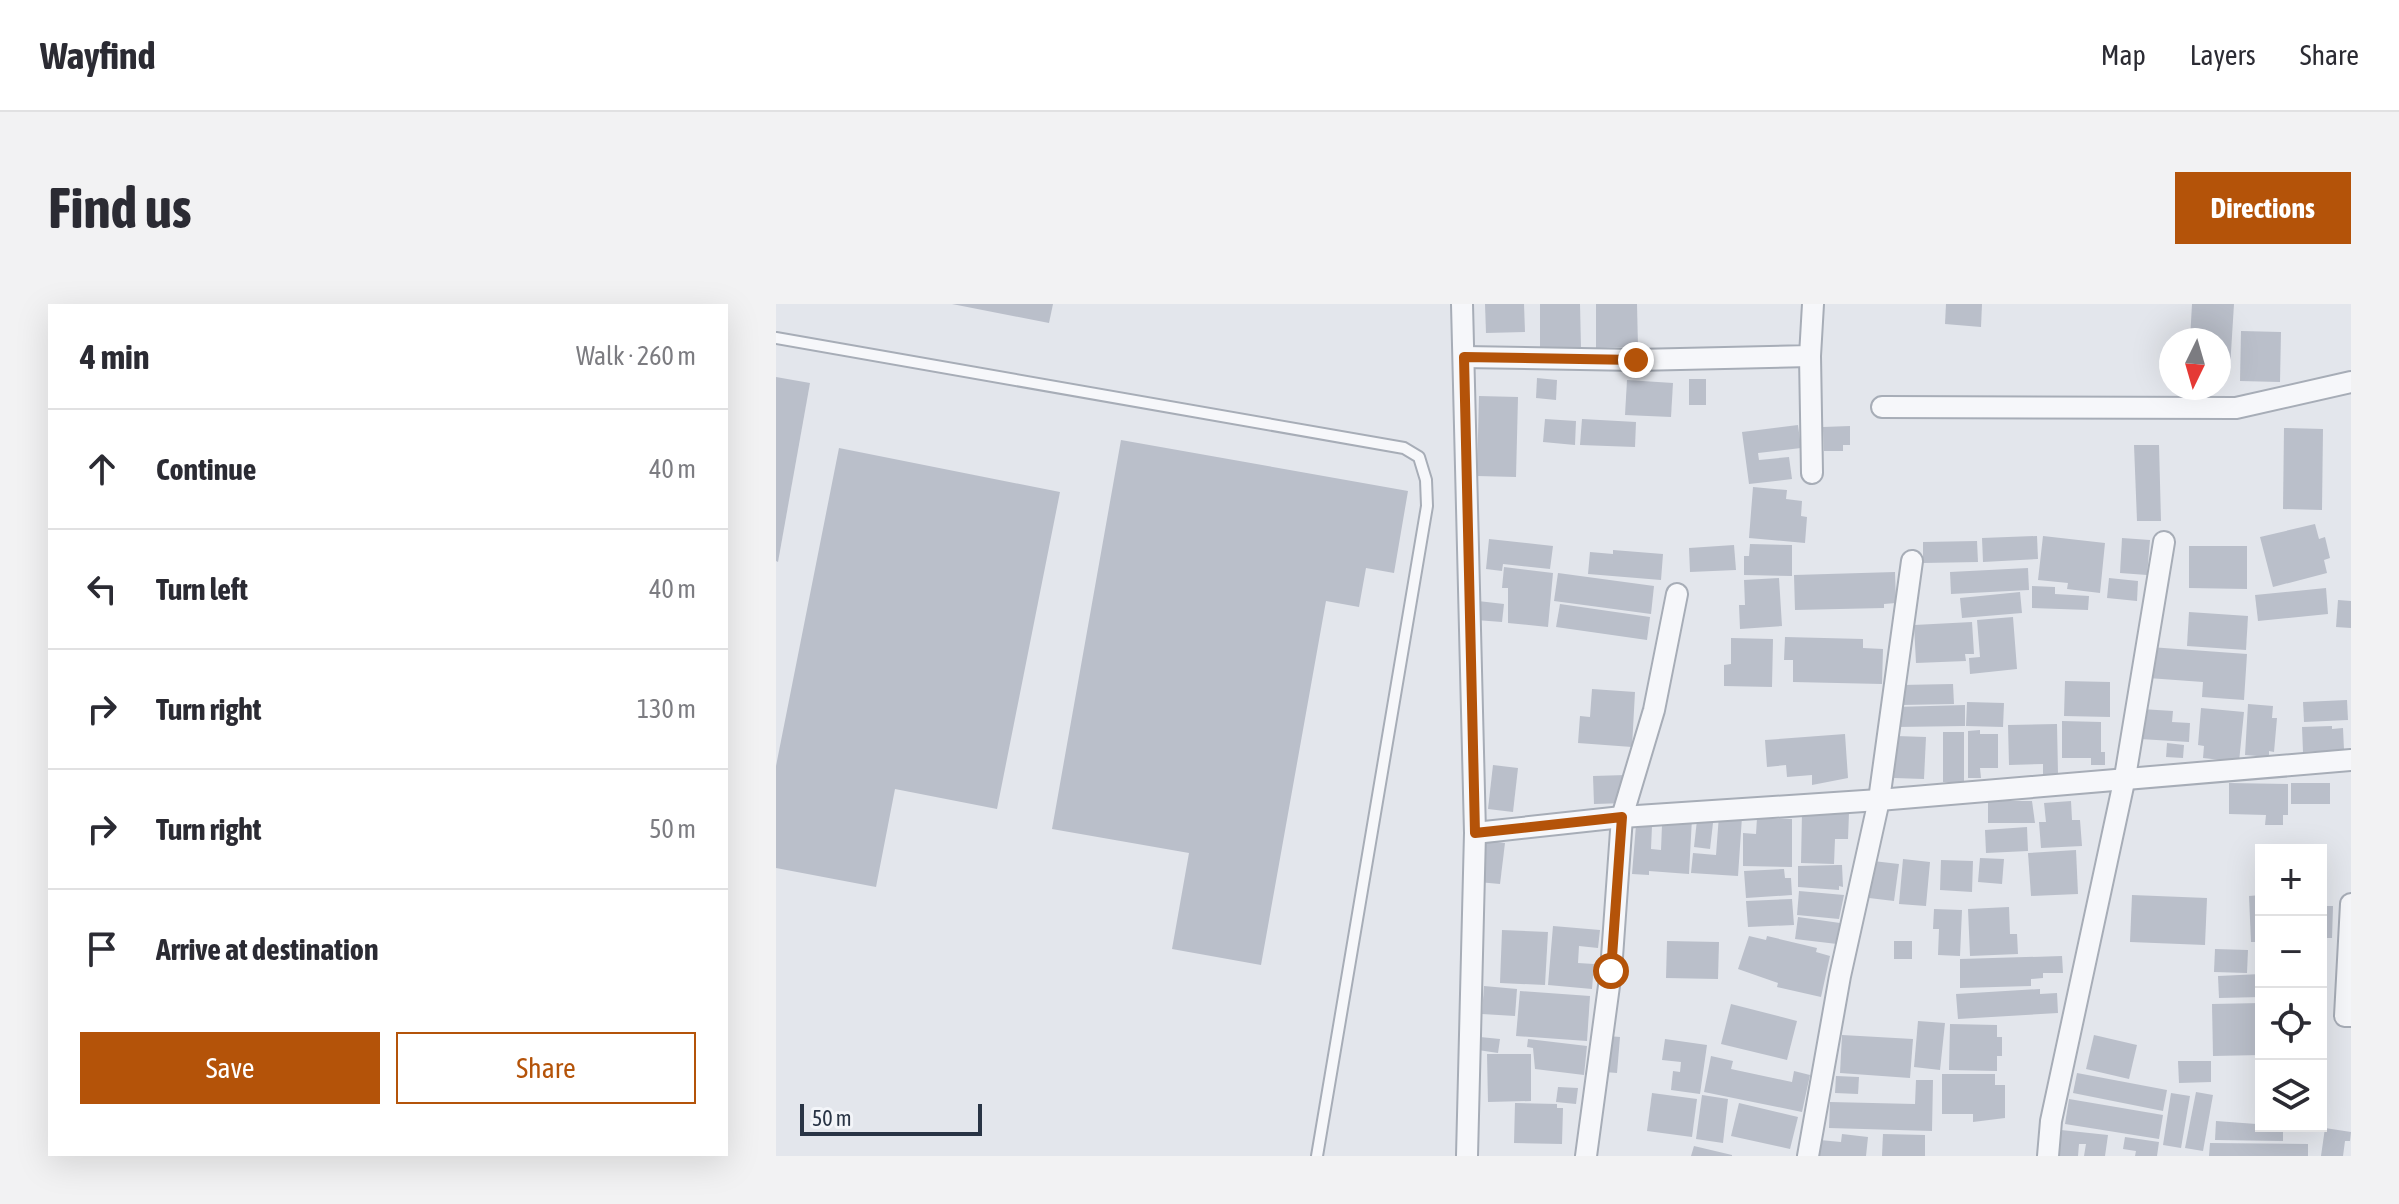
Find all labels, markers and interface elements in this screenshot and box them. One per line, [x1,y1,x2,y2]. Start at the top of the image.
text: Wayfind [40,34,155,77]
text: Map [2101,39,2146,71]
text: Layers [2190,39,2256,71]
text: Share [2300,39,2359,71]
button: Directions [2175,172,2351,244]
text: Find us [48,176,192,240]
north arrow [2159,328,2231,400]
text: 4 min [80,337,149,376]
text: Walk · 260 m [576,341,696,371]
route end [1618,342,1654,378]
icon: ahead [80,447,124,491]
text: Continue [156,452,256,486]
text: 40 m [649,454,696,484]
icon: left [80,567,124,611]
text: Turn left [156,572,248,606]
text: 40 m [649,574,696,604]
icon: right [80,687,124,731]
text: Turn right [156,692,262,726]
text: 130 m [637,694,696,724]
icon: right [80,807,124,851]
text: Turn right [156,812,262,846]
text: 50 m [649,814,696,844]
map controls [2255,844,2327,1132]
button: + [2255,844,2327,916]
button: − [2255,916,2327,988]
icon: arrive [80,927,124,971]
text: Arrive at destination [156,932,378,966]
route start [1593,953,1629,989]
button: locate [2255,988,2327,1060]
button: Save [80,1032,380,1104]
button: Share [396,1032,696,1104]
button: layers [2255,1060,2327,1132]
scale bar [800,1100,982,1136]
text: 50 m [812,1105,852,1131]

